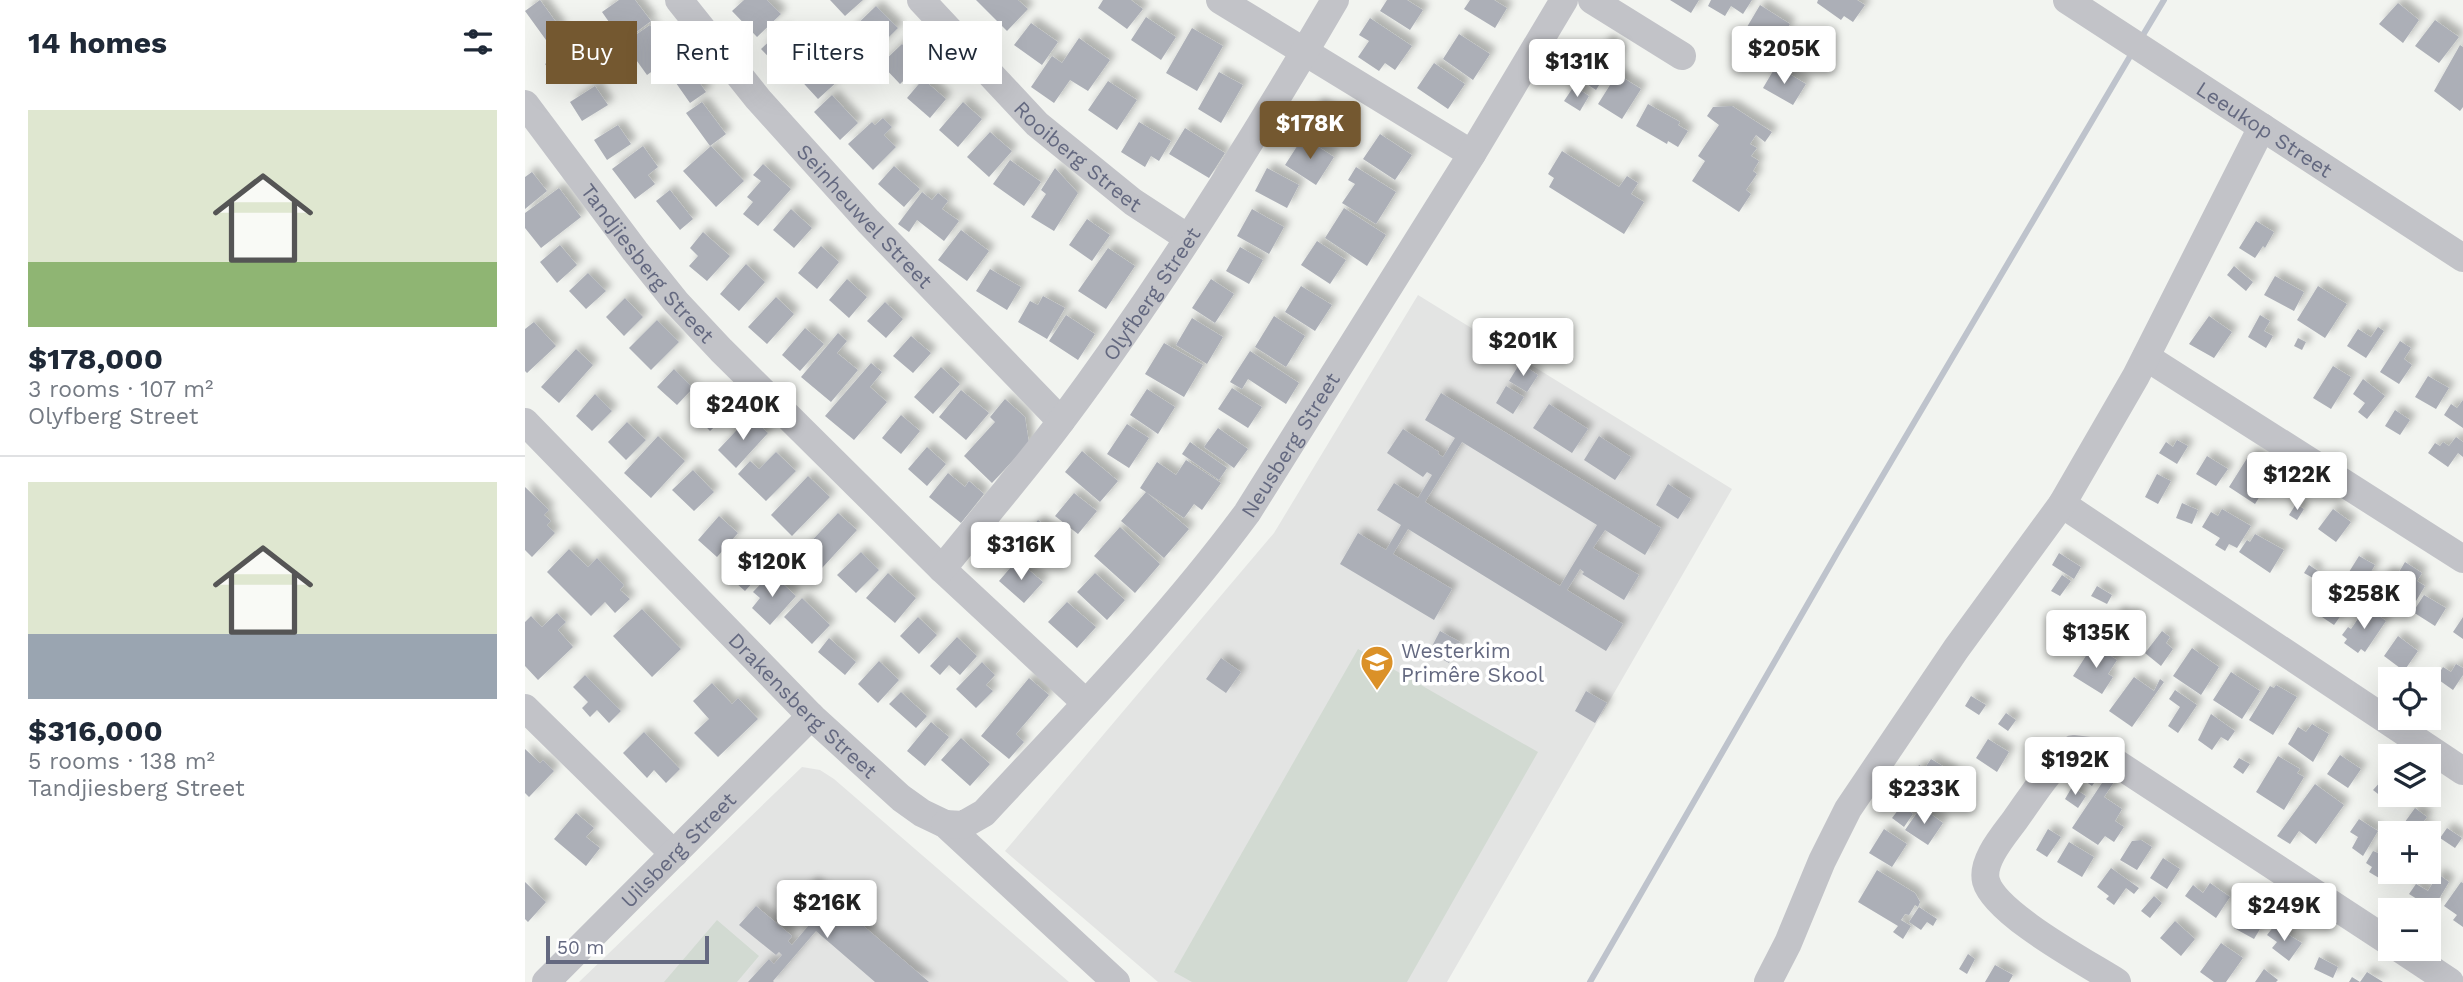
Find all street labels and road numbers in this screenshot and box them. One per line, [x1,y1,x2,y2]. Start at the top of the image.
street label: Leeukop Street [2192,75,2338,182]
street label: Rooiberg Street [1009,95,1147,217]
street label: Seinheuwel Street [792,138,938,293]
street label: Tandjiesberg Street [576,178,720,348]
street label: Olyfberg Street [1097,222,1205,365]
street label: Neusberg Street [1235,367,1345,522]
street label: Drakensberg Street [724,627,883,783]
street label: Uilsberg Street [615,786,741,912]

